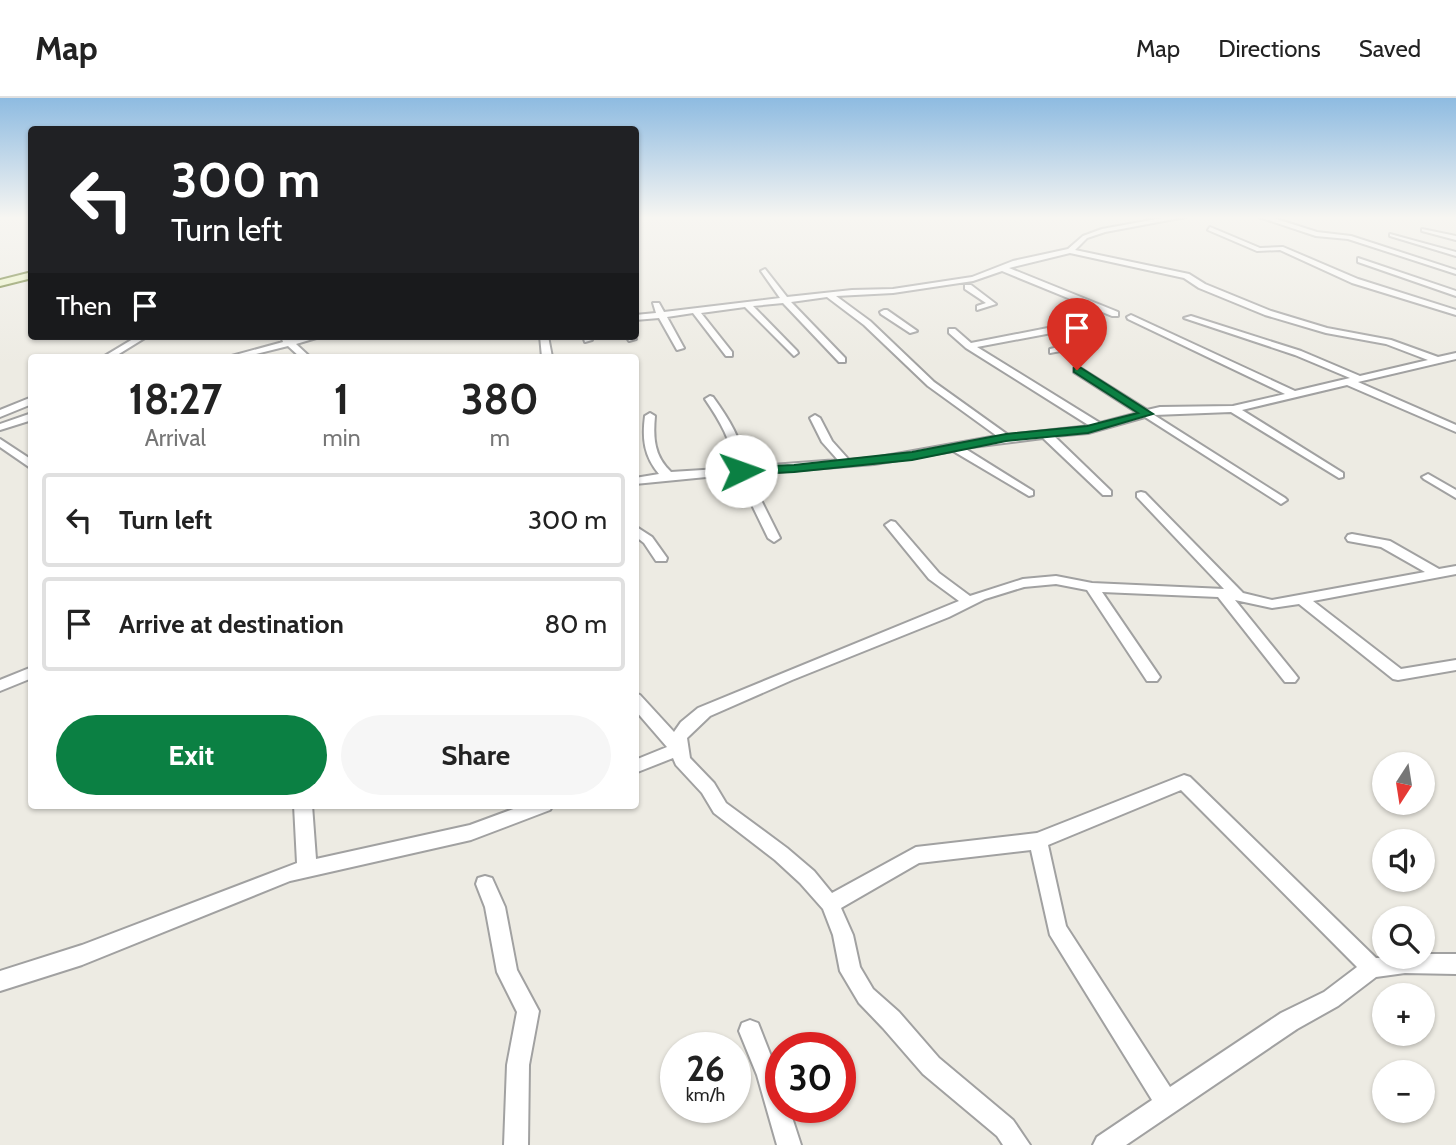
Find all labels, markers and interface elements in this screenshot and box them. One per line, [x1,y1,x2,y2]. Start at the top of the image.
text: Map [35,28,98,68]
text: Map [1136,34,1180,63]
text: Directions [1218,34,1321,63]
text: Saved [1359,34,1421,63]
text: 300 m [171,150,320,209]
icon: left [56,154,147,245]
text: Turn left [171,210,282,249]
icon: arrive [126,287,164,325]
text: Then [56,290,112,322]
pin [1047,298,1107,370]
icon: arrive [1058,309,1096,347]
text: 18:27 [128,373,222,425]
text: 1 [334,373,349,425]
text: 380 [461,373,539,425]
text: Arrival [145,424,206,452]
text: min [323,424,361,452]
text: m [490,424,510,452]
position arrow [704,434,778,508]
icon: left [60,501,98,539]
text: Turn left [119,504,212,536]
text: 300 m [528,504,607,536]
icon: arrive [60,605,98,643]
text: Arrive at destination [119,608,344,640]
text: 80 m [544,608,607,640]
button: Exit [56,715,327,795]
button: Share [341,715,611,795]
north arrow [1372,752,1435,816]
map controls [1372,752,1435,1123]
button: sound [1372,829,1435,892]
button: search [1372,906,1435,969]
button: + [1372,983,1435,1046]
speed limit sign: 30 [765,1032,856,1123]
text: 26 [686,1047,725,1090]
button: − [1372,1060,1435,1123]
text: km/h [686,1084,725,1106]

